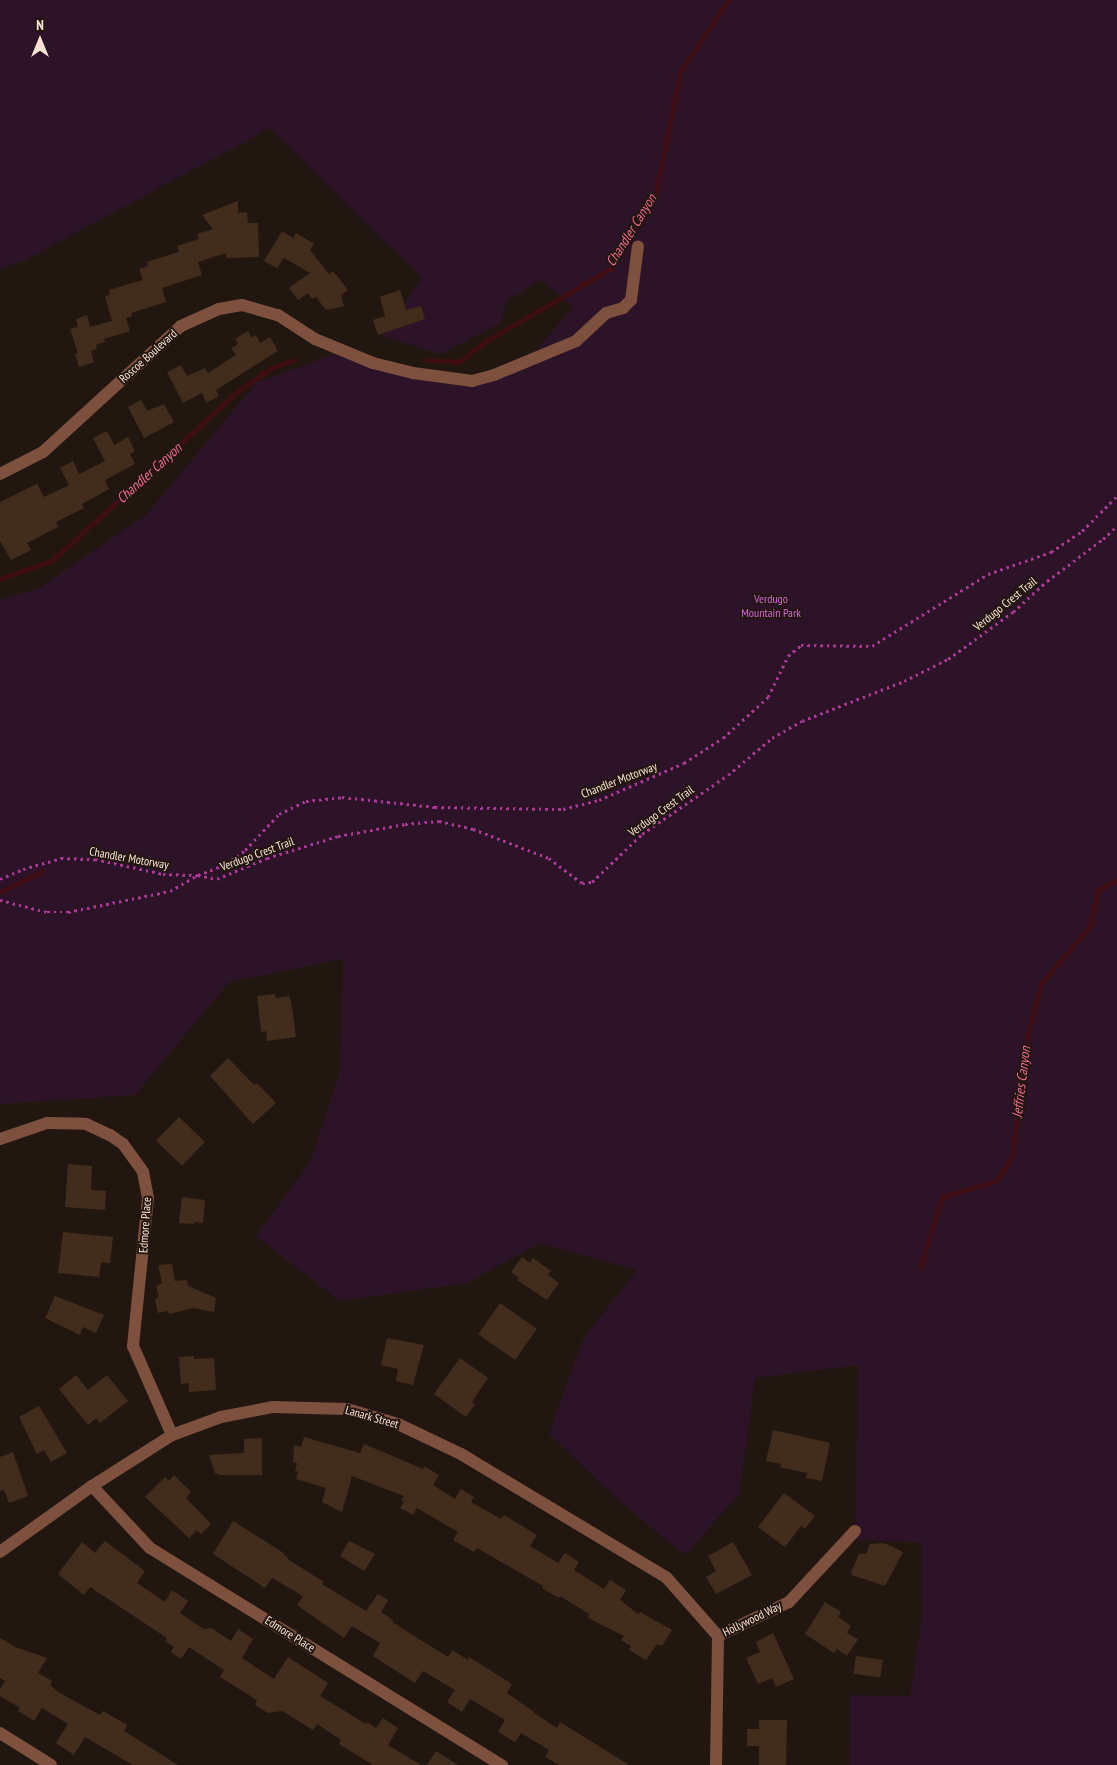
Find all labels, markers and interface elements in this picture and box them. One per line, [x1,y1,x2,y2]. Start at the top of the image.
north arrow [15,15,65,65]
text: N [36,16,44,34]
water label: Chandler Canyon [602,191,660,269]
street label: Roscoe Boulevard [116,326,180,386]
water label: Chandler Canyon [113,439,185,507]
street label: Verdugo Crest Trail [970,574,1040,634]
park label: Verdugo Mountain Park [741,592,801,620]
street label: Chandler Motorway [579,759,659,801]
street label: Verdugo Crest Trail [625,782,697,840]
street label: Verdugo Crest Trail [218,834,296,874]
street label: Chandler Motorway [88,844,170,872]
water label: Jeffries Canyon [1008,1045,1034,1119]
street label: Edmore Place [136,1196,154,1254]
street label: Lanark Street [344,1402,400,1432]
street label: Hollywood Way [720,1599,784,1639]
street label: Edmore Place [262,1613,318,1655]

